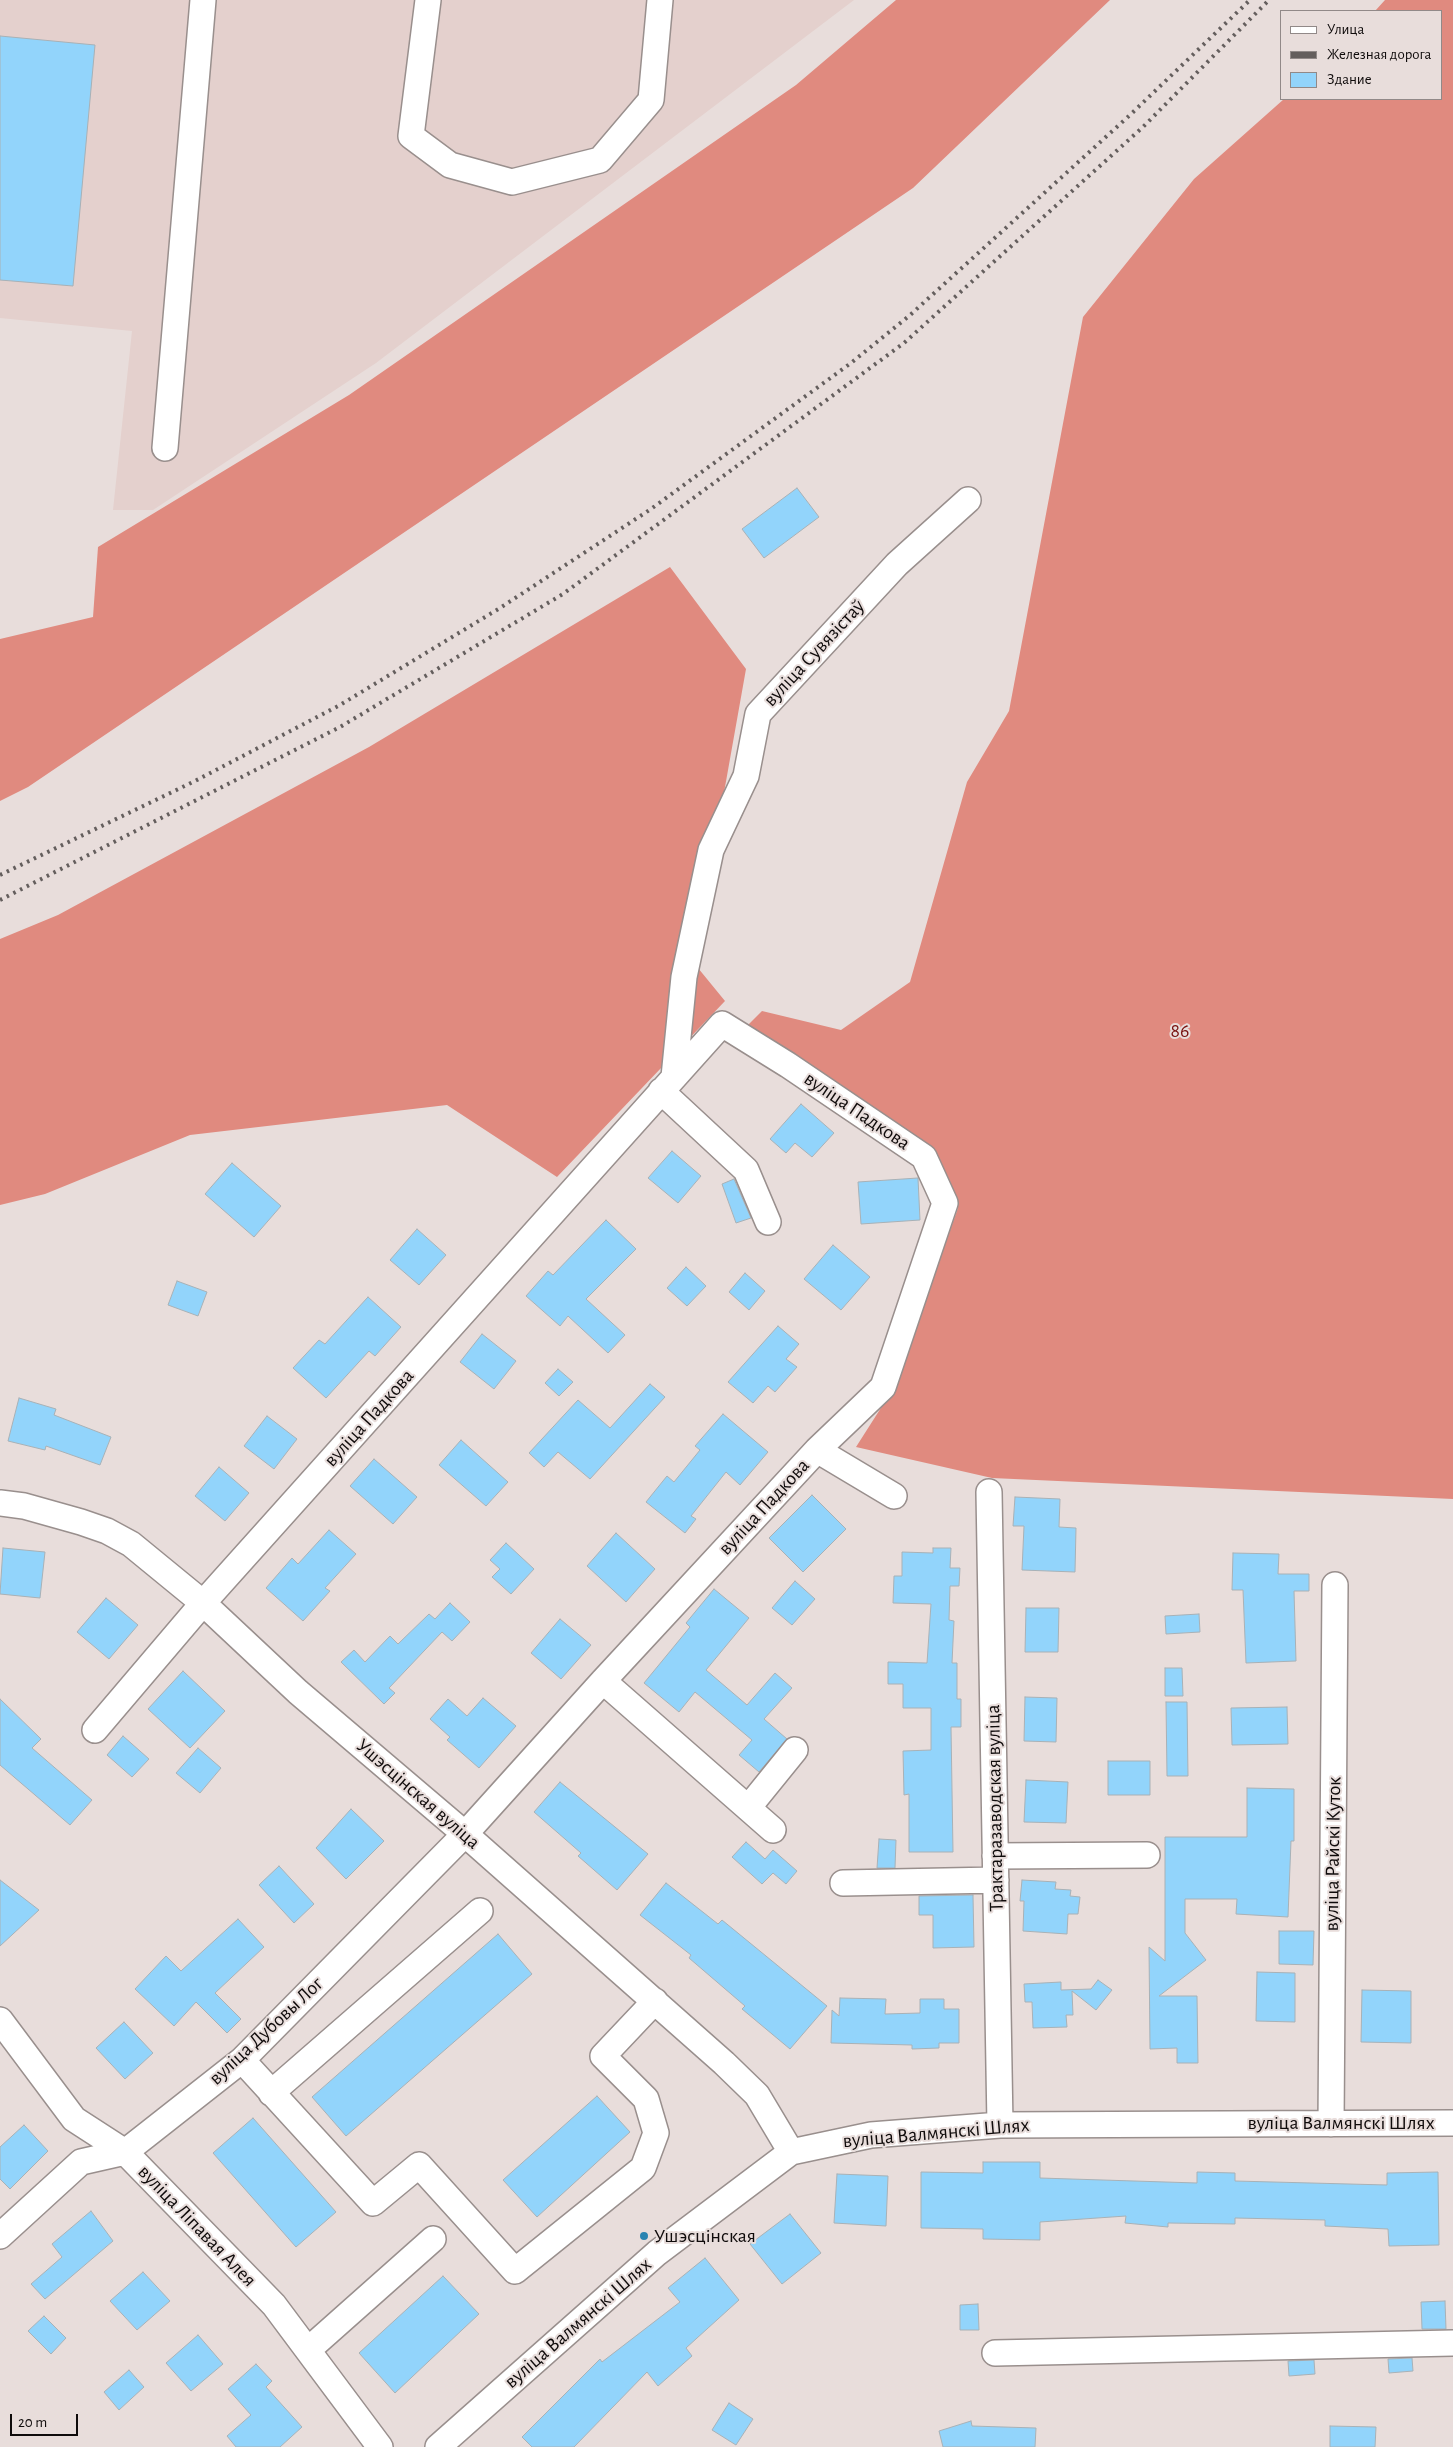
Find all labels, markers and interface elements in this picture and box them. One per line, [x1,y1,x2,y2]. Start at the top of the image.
legend [1280,10,1443,100]
text: Улица [1327,22,1364,37]
text: Железная дорога [1327,47,1431,62]
text: Здание [1327,72,1372,87]
street label: вуліца Сувязістаў [758,594,870,712]
park label: 86 [1171,1019,1189,1043]
street label: вуліца Падкова [799,1067,915,1155]
street label: вуліца Падкова [319,1364,419,1472]
street label: вуліца Падкова [713,1454,815,1560]
street label: Трактаразаводская вуліца [981,1704,1009,1912]
street label: Ушэсцінская вуліца [351,1734,485,1854]
street label: вуліца Райскі Куток [1320,1776,1346,1932]
street label: вуліца Дубовы Лог [204,1972,328,2090]
street label: вуліца Валмянскі Шлях [1247,2111,1435,2135]
street label: вуліца Валмянскі Шлях [842,2113,1030,2153]
street label: вуліца Ліпавая Алея [133,2160,261,2292]
place label: Ушэсцінская [654,2224,756,2248]
marker: Ушэсцінская [638,2230,650,2242]
street label: вуліца Валмянскі Шлях [500,2253,656,2393]
scale bar [12,2404,80,2436]
text: 20 m [18,2415,47,2430]

